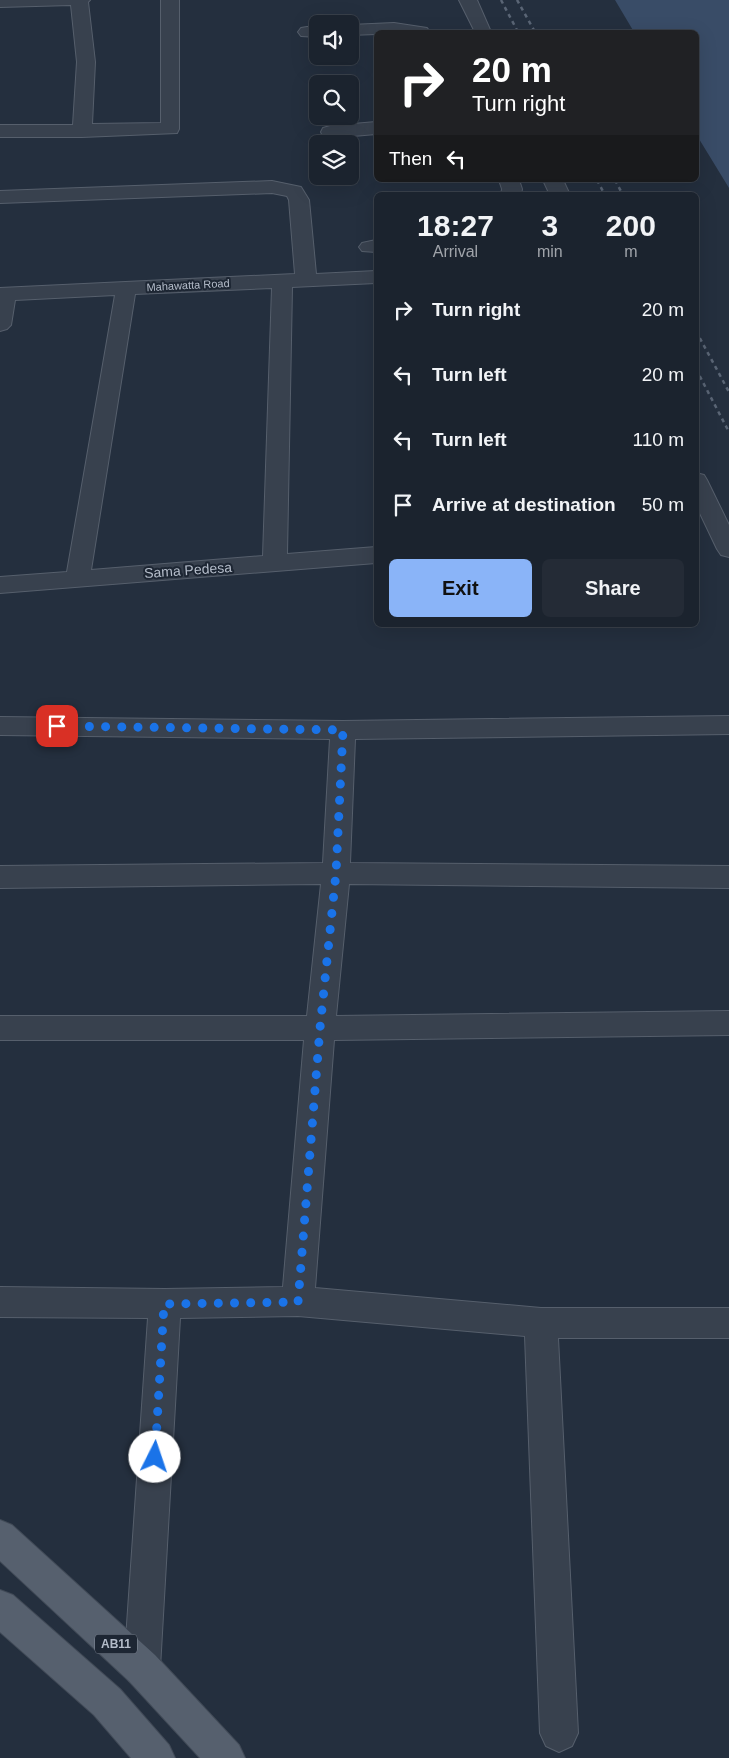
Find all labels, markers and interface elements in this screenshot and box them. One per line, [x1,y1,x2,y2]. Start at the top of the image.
map controls [309,15,359,185]
button: sound [309,15,359,65]
icon: right [389,50,454,115]
text: 20 m [472,50,552,89]
button: search [309,75,359,125]
text: Turn right [472,91,565,116]
button: layers [309,135,359,185]
icon: left [442,145,470,173]
text: Then [389,148,432,169]
text: 18:27 [417,209,494,242]
text: 3 [541,209,558,242]
text: 200 [606,209,656,242]
text: Arrival [433,243,478,260]
text: min [537,243,563,260]
text: m [624,243,637,260]
street label: Mahawatta Road [146,277,230,293]
icon: right [389,296,417,324]
text: Turn right [432,299,520,320]
text: 20 m [642,299,684,320]
icon: left [389,361,417,389]
text: Turn left [432,364,507,385]
text: 20 m [642,364,684,385]
icon: left [389,426,417,454]
text: Turn left [432,429,507,450]
text: 110 m [633,429,684,450]
icon: arrive [389,491,417,519]
text: Arrive at destination [432,494,616,515]
text: 50 m [642,494,684,515]
street label: Sama Pedesa [144,559,233,581]
button: Exit [389,559,532,617]
button: Share [542,559,684,617]
pin [36,705,78,747]
icon: arrive [43,712,71,740]
position arrow [128,1430,180,1482]
road number: AB11 [95,1635,137,1654]

